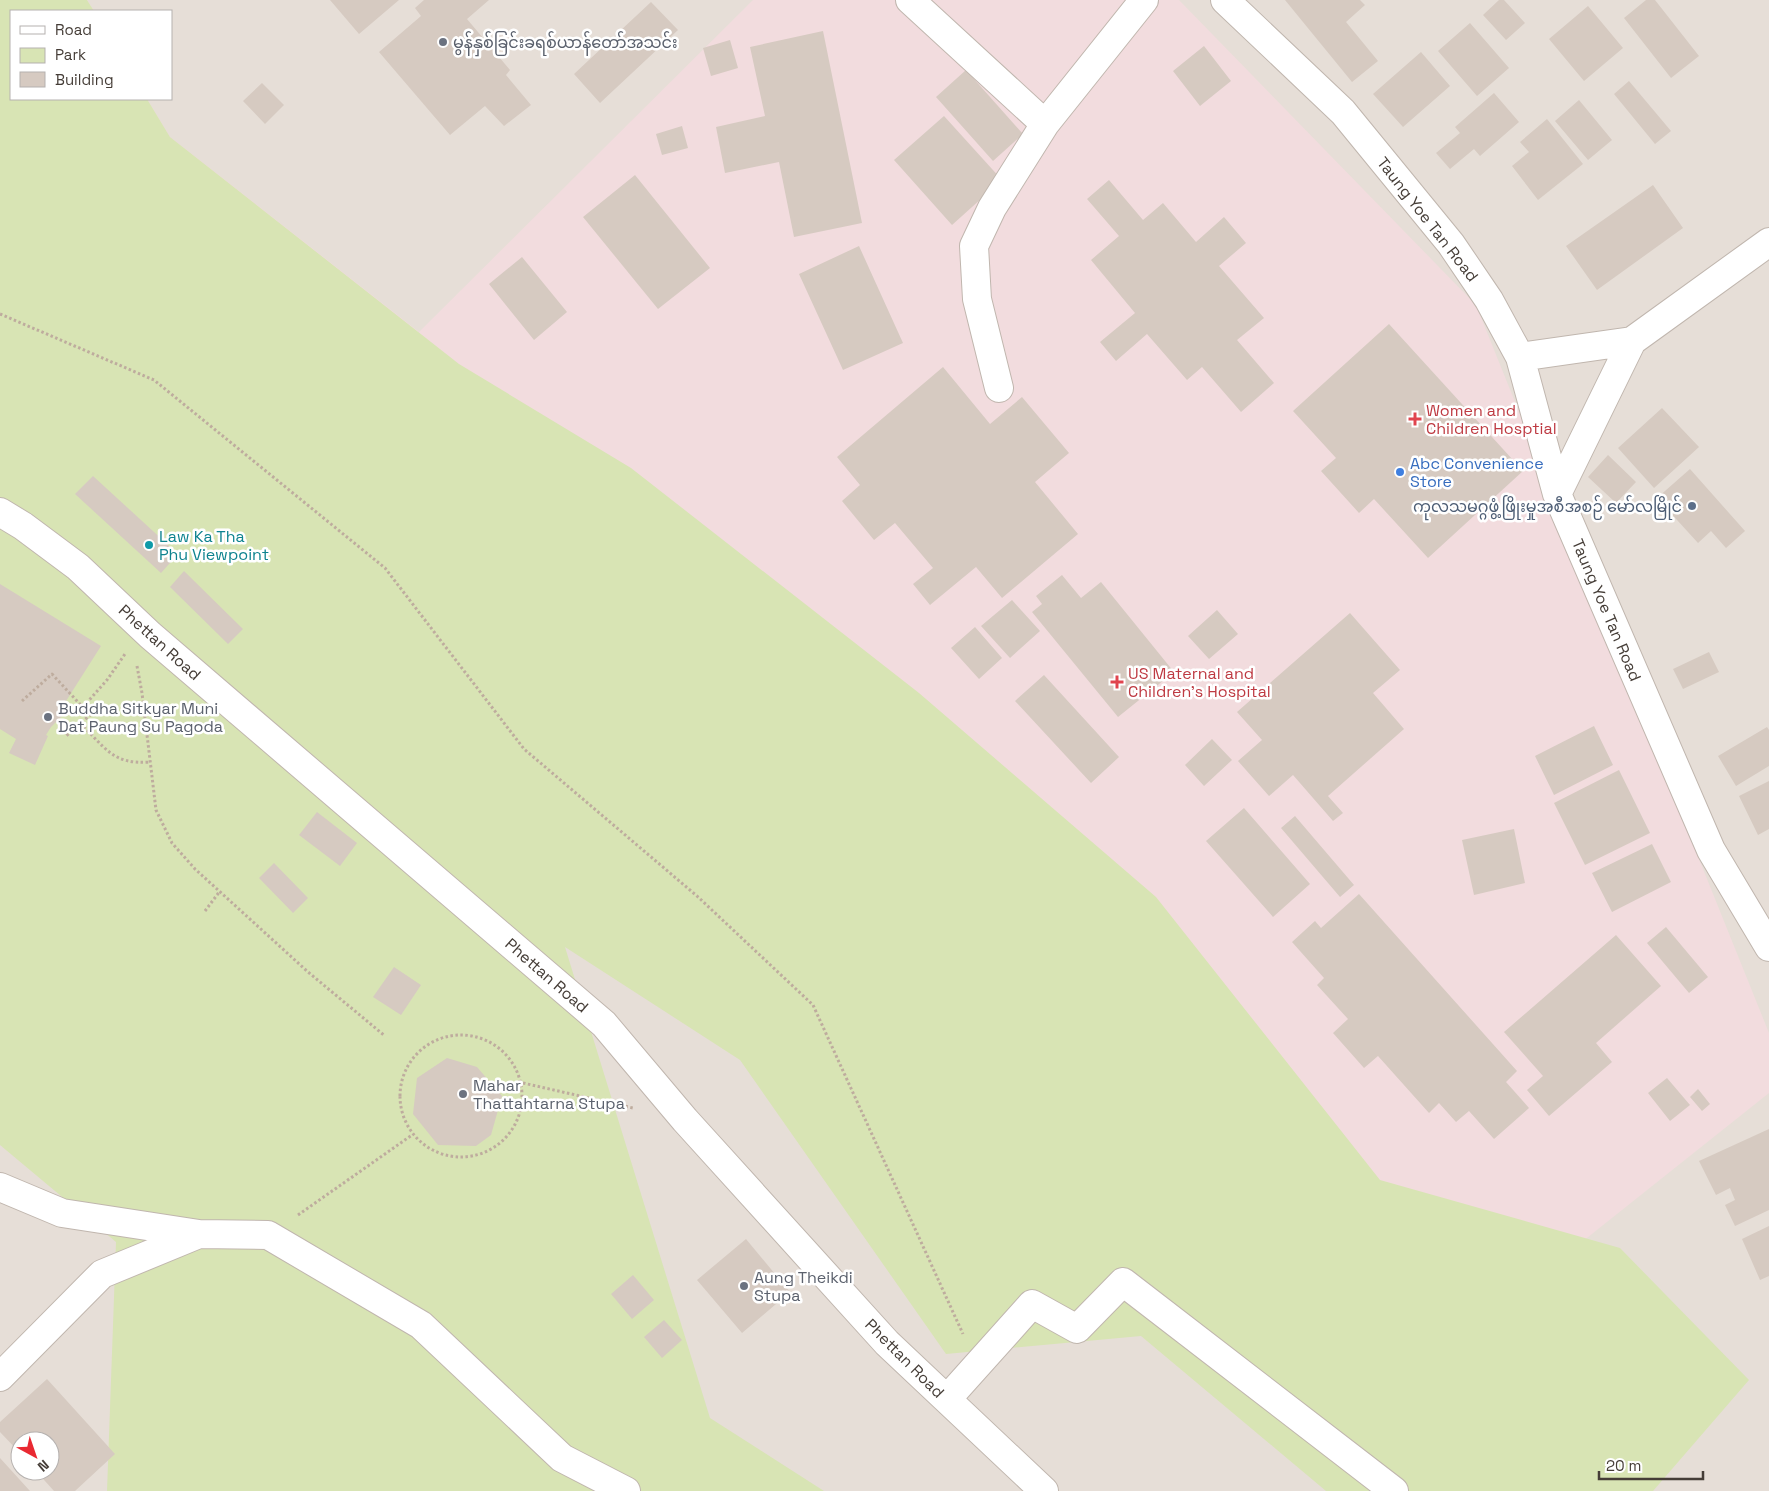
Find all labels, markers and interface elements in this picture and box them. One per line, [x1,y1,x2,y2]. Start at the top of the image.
legend [10,10,172,100]
text: Road [55,20,92,39]
place label: မွန်နှစ်ခြင်းခရစ်ယာန်တော်အသင်း [453,31,677,57]
marker: မွန်နှစ်ခြင်းခရစ်ယာန်တော်အသင်း [437,36,449,48]
text: Park [55,45,86,64]
text: Building [55,70,114,89]
street label: Taung Yoe Tan Road [1372,153,1483,286]
place label: Women and Children Hosptial [1426,400,1557,439]
marker: Women and Children Hosptial [1408,412,1422,426]
place label: Abc Convenience Store [1410,453,1544,492]
marker: Abc Convenience Store [1394,466,1406,478]
place label: ကုလသမဂ္ဂဖွံ့ဖြိုးမှုအစီအစဉ် မော်လမြိုင် [1413,495,1682,521]
marker: ကုလသမဂ္ဂဖွံ့ဖြိုးမှုအစီအစဉ် မော်လမြိုင် [1686,500,1698,512]
place label: Law Ka Tha Phu Viewpoint [159,526,269,565]
street label: Taung Yoe Tan Road [1567,536,1646,685]
marker: Law Ka Tha Phu Viewpoint [143,539,155,551]
street label: Phettan Road [114,600,205,685]
place label: US Maternal and Children's Hospital [1128,663,1271,702]
marker: US Maternal and Children's Hospital [1110,675,1124,689]
place label: Buddha Sitkyar Muni Dat Paung Su Pagoda [58,698,223,737]
marker: Buddha Sitkyar Muni Dat Paung Su Pagoda [42,711,54,723]
street label: Phettan Road [501,933,593,1017]
place label: Mahar Thattahtarna Stupa [473,1075,625,1114]
marker: Mahar Thattahtarna Stupa [457,1088,469,1100]
place label: Aung Theikdi Stupa [754,1267,853,1306]
marker: Aung Theikdi Stupa [738,1280,750,1292]
street label: Phettan Road [861,1314,949,1402]
north arrow [10,1431,60,1481]
scale bar [1599,1448,1703,1480]
text: N [34,1456,53,1476]
text: 20 m [1606,1456,1641,1475]

